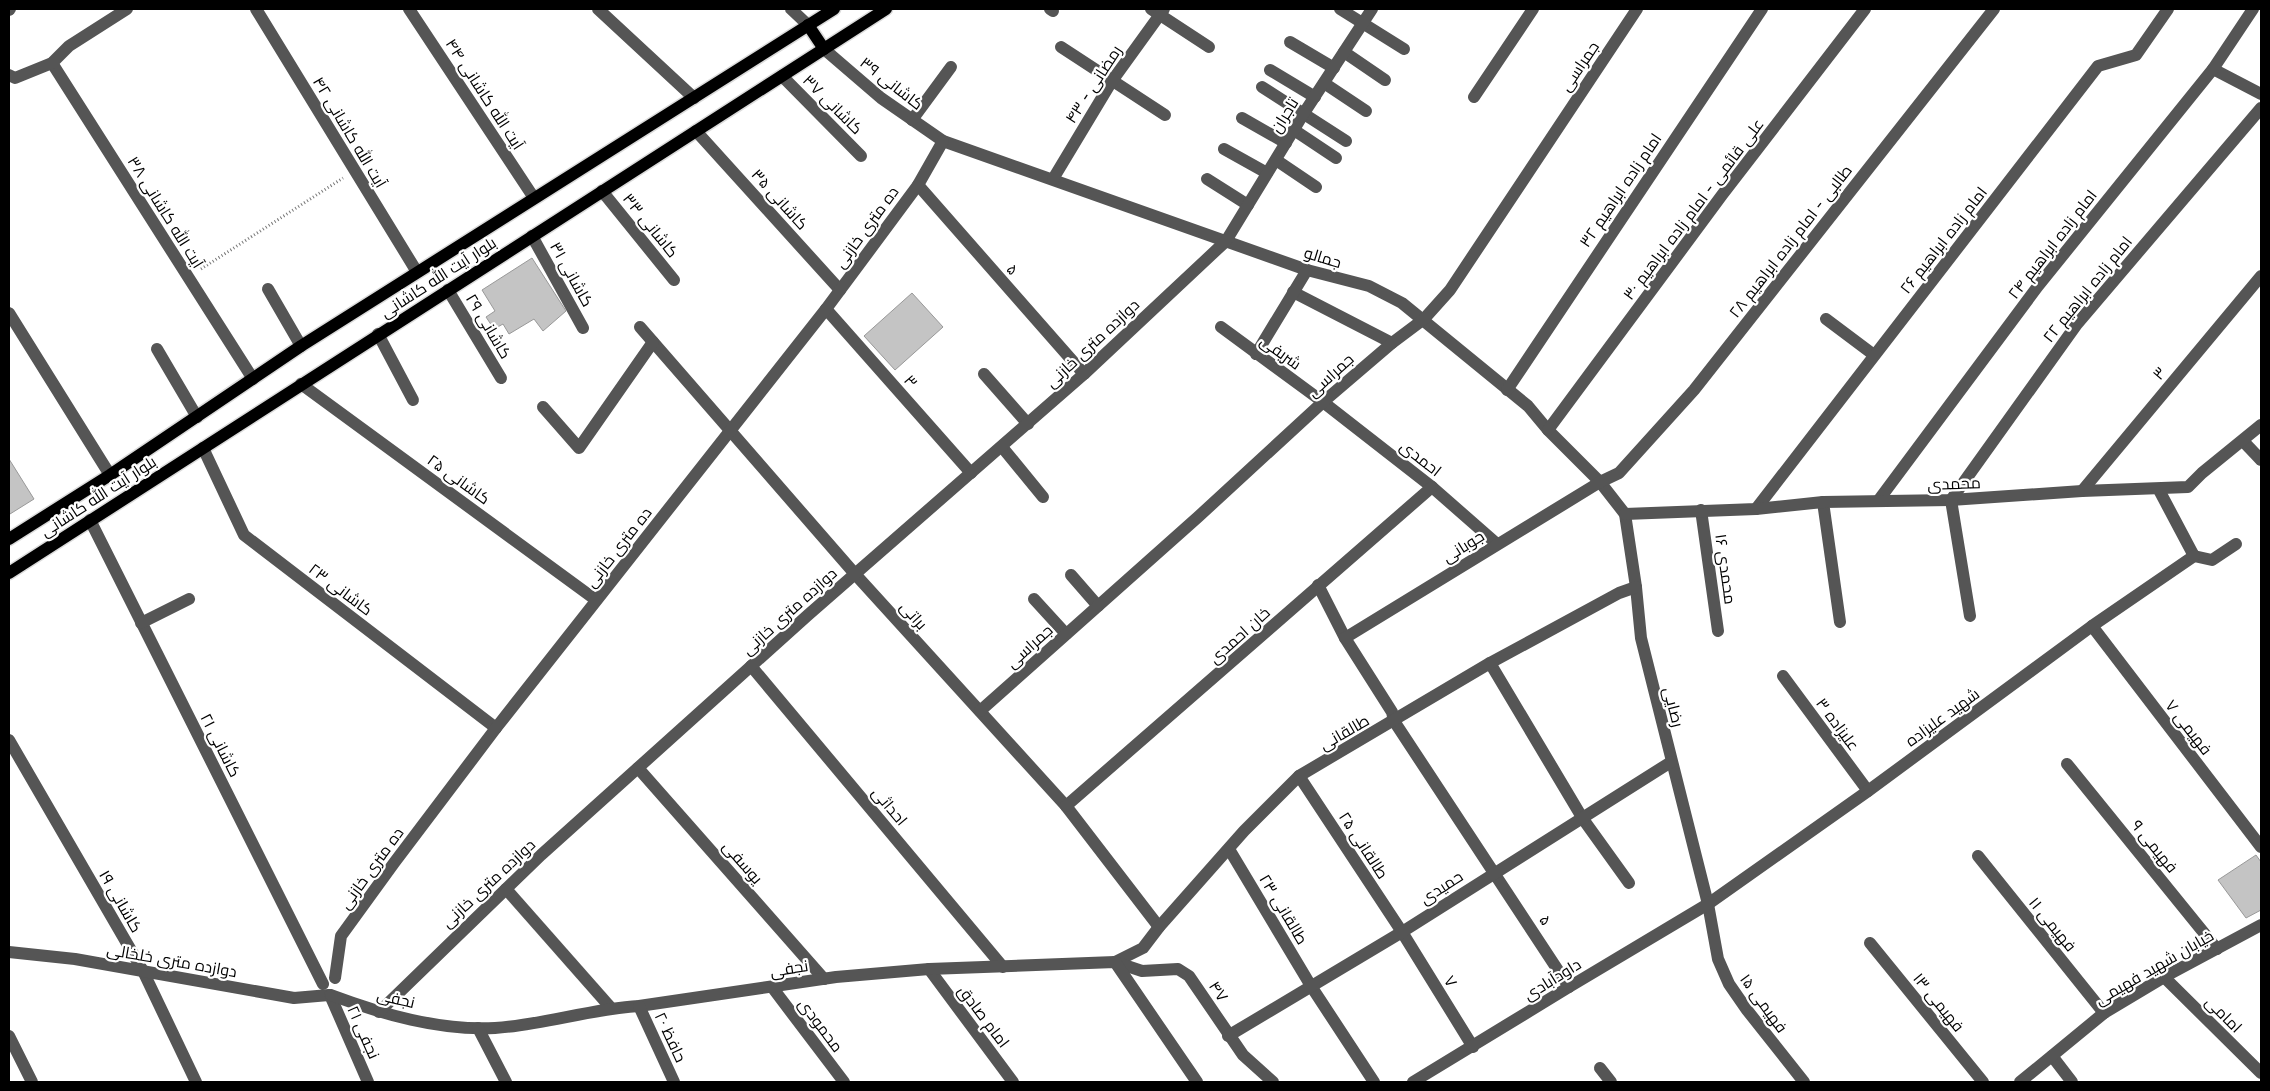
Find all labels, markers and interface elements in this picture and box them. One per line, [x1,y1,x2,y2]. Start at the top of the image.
street label: آیت الله کاشانی ۴۴ [441,35,529,155]
street label: جمراسی [1555,37,1604,95]
street label: رمضانی - ۴۳ [1060,41,1126,127]
street label: کاشانی ۳۹ [856,52,928,115]
street label: کاشانی ۳۷ [798,70,867,139]
street label: آیت الله کاشانی ۴۲ [308,73,391,192]
street label: تاجران [1266,93,1304,137]
street label: علی قائمی - امام زاده ابراهیم ۳۰ [1618,114,1769,305]
street label: امام زاده ابراهیم ۳۲ [1574,129,1667,252]
street label: آیت الله کاشانی ۳۸ [123,152,209,273]
street label: طالبی - امام زاده ابراهیم ۲۸ [1724,160,1858,323]
street label: کاشانی ۳۵ [747,164,813,234]
street label: ده متری خازنی [830,182,903,272]
street label: امام زاده ابراهیم ۲۶ [1895,183,1993,299]
street label: امام زاده ابراهیم ۲۴ [2003,185,2102,304]
street label: کاشانی ۳۳ [618,189,683,262]
street label: بلوار آیت الله کاشانی [376,232,500,323]
street label: امام زاده ابراهیم ۲۲ [2038,232,2138,347]
street label: کاشانی ۳۱ [545,238,598,311]
street label: جمالو [1302,242,1344,272]
street label: ۵ [1003,259,1023,279]
street label: کاشانی ۲۹ [461,290,516,363]
street label: دوازده متری خازنی [1041,294,1144,392]
street label: شریفی [1256,330,1306,375]
street label: جمراسی [1302,349,1358,402]
street label: ۳ [2148,362,2170,384]
street label: ۳ [900,370,922,392]
street label: احمدی [1396,436,1446,481]
street label: کاشانی ۲۵ [423,450,494,509]
street label: بلوار آیت الله کاشانی [36,451,160,542]
street label: محمدی [1927,472,1981,495]
street label: ده متری خازنی [580,503,656,592]
street label: جوبانی [1438,525,1488,567]
street label: محمدی ۱۶ [1710,533,1741,606]
street label: کاشانی ۲۳ [304,558,377,620]
street label: دوازده متری خازنی [737,563,841,660]
street label: براتی [895,596,932,634]
street label: خان احمدی [1204,602,1274,668]
street label: جمراسی [1001,620,1057,673]
street label: شهید علیزاده [1901,683,1984,751]
street label: رضایی [1658,685,1689,729]
street label: علیزاده ۳ [1812,694,1864,754]
street label: فهیمی ۷ [2161,695,2217,759]
street label: کاشانی ۲۱ [196,710,246,781]
street label: طالقانی [1315,710,1373,755]
street label: احداثی [867,783,912,830]
street label: طالقانی ۲۵ [1334,808,1393,883]
street label: فهیمی ۹ [2127,815,2183,877]
street label: ده متری خازنی [335,823,408,913]
street label: دوازده متری خازنی [437,834,540,932]
street label: یوسفی [718,836,768,889]
street label: کاشانی ۱۹ [94,866,147,936]
street label: حمیدی [1416,866,1467,909]
street label: طالقانی ۲۳ [1254,870,1313,948]
street label: فهیمی ۱۱ [2024,893,2081,956]
street label: ۵ [1535,911,1557,929]
street label: خیابان شهید فهیمی [2091,925,2217,1010]
street label: دوازده متری خلخالی [105,939,239,982]
street label: داودآبادی [1520,954,1585,1005]
street label: نجفی [769,955,810,982]
street label: فهیمی ۱۳ [1908,968,1969,1036]
street label: فهیمی ۱۵ [1735,970,1792,1037]
street label: ۷ [1440,971,1462,991]
street label: ۴۷ [1205,977,1233,1005]
street label: امام صادق [952,981,1014,1052]
street label: نجفی [375,984,417,1013]
street label: امامی [2201,991,2247,1037]
street label: محمودی [794,994,848,1056]
street label: نجفی ۲۱ [343,1002,385,1062]
street label: حافظ ۲۰ [651,1009,691,1065]

